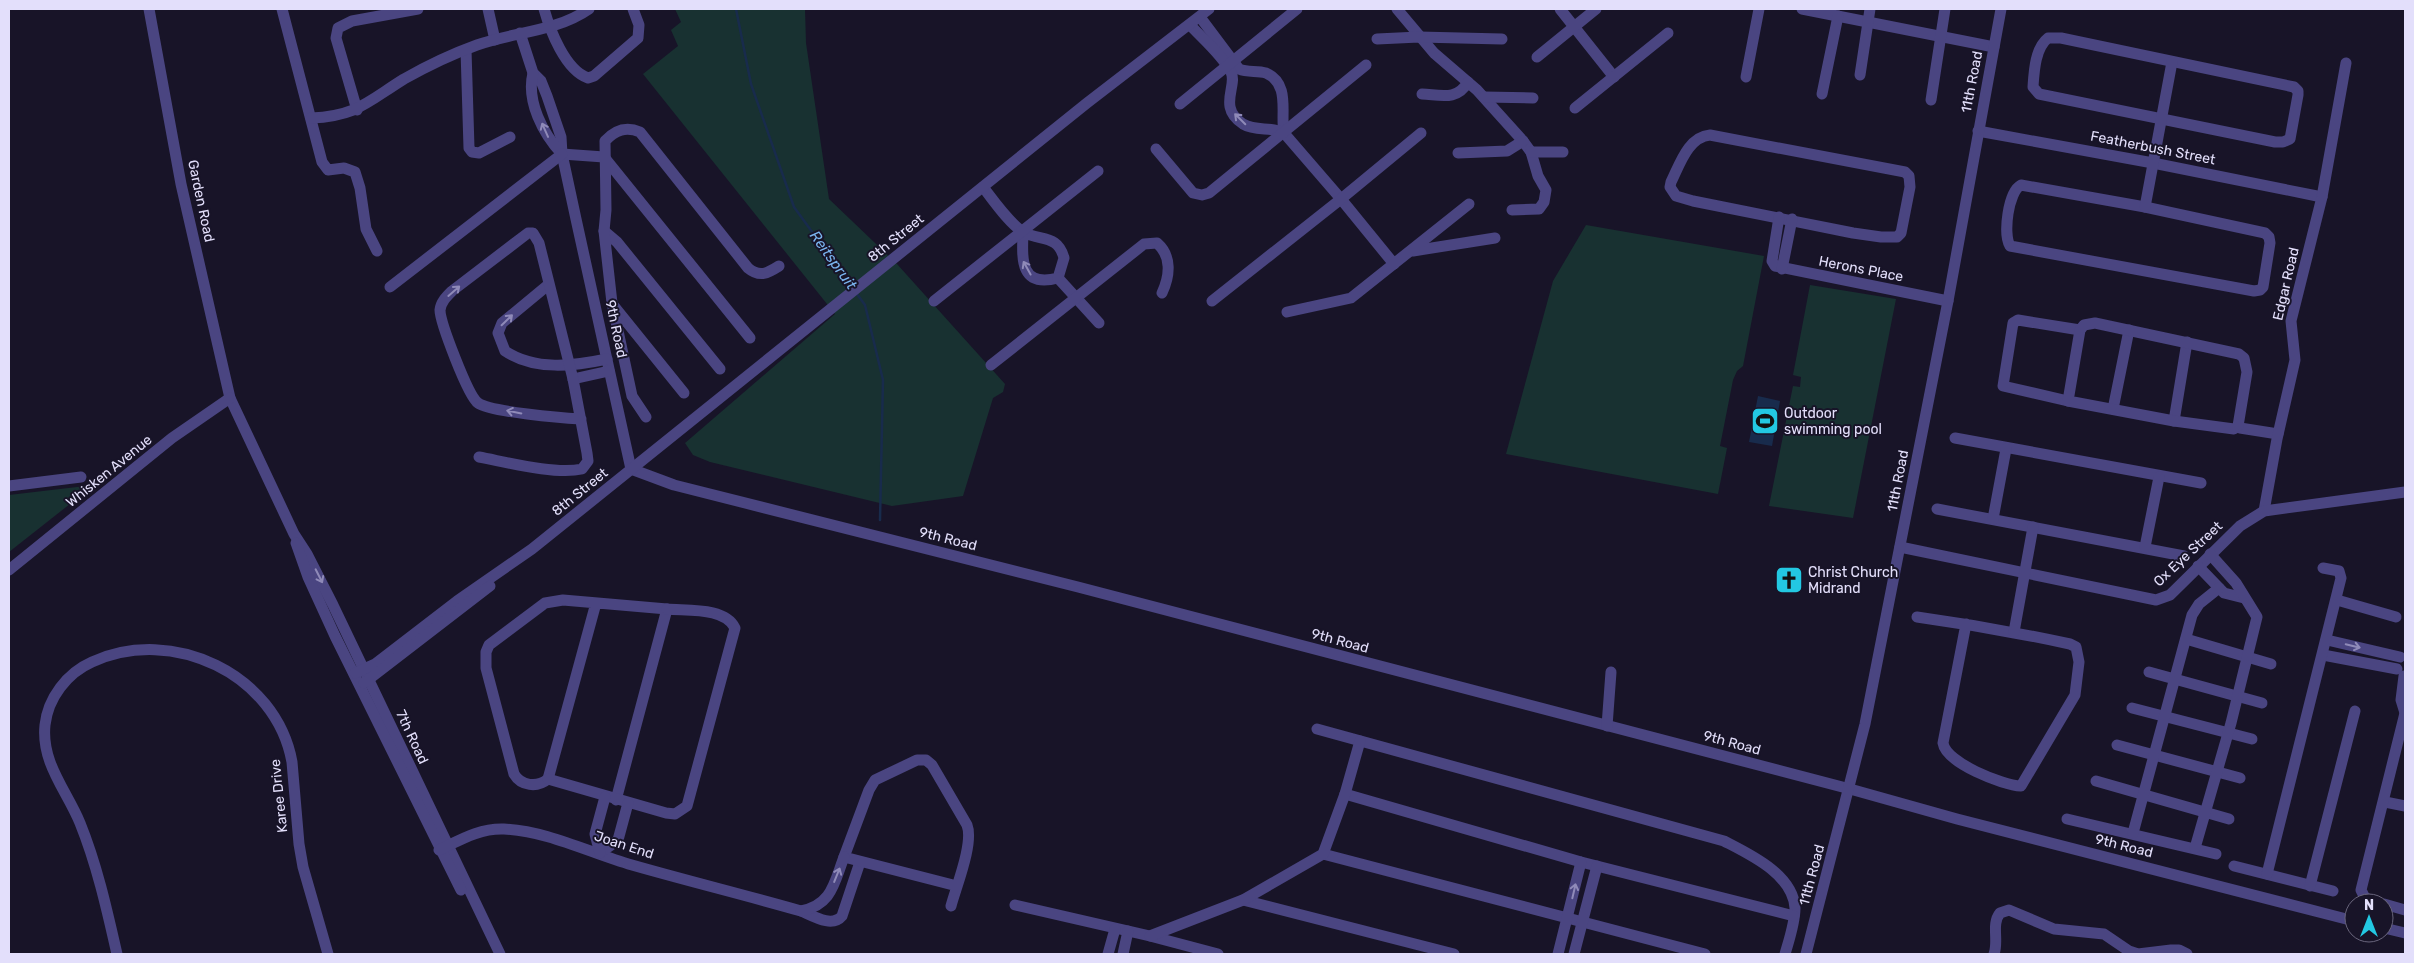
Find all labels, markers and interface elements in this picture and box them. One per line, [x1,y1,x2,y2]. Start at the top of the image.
street label: 11th Road [1958,50,1986,114]
one-way arrow [1233,113,1246,125]
one-way arrow [540,123,550,138]
street label: Featherbush Street [2089,128,2217,169]
street label: Garden Road [184,158,218,244]
street label: 8th Street [865,210,928,266]
water label: Reitspruit [806,227,860,293]
street label: Edgar Road [2269,246,2303,322]
street label: Herons Place [1817,252,1905,286]
one-way arrow [1022,261,1032,276]
one-way arrow [447,285,460,297]
street label: 9th Road [602,298,630,360]
one-way arrow [500,314,513,326]
place label: Outdoor swimming pool [1784,405,1882,438]
one-way arrow [506,406,522,416]
sports icon: Outdoor swimming pool [1750,406,1780,436]
street label: Whisken Avenue [63,431,155,511]
street label: 11th Road [1884,449,1912,513]
street label: 8th Street [549,464,612,520]
street label: Ox Eye Street [2150,517,2226,590]
street label: 9th Road [917,524,979,554]
place label: Christ Church Midrand [1808,564,1898,597]
church icon: Christ Church Midrand [1774,565,1804,595]
one-way arrow [315,568,324,583]
street label: 9th Road [1309,625,1371,657]
one-way arrow [2344,642,2360,651]
street label: 7th Road [392,707,432,767]
street label: 9th Road [1701,727,1763,759]
street label: Karee Drive [267,758,291,834]
street label: Joan End [592,827,656,863]
street label: 9th Road [2093,831,2155,861]
street label: 11th Road [1796,843,1828,907]
one-way arrow [832,868,842,883]
one-way arrow [1570,884,1579,900]
north arrow [2344,893,2394,943]
text: N [2364,897,2374,914]

